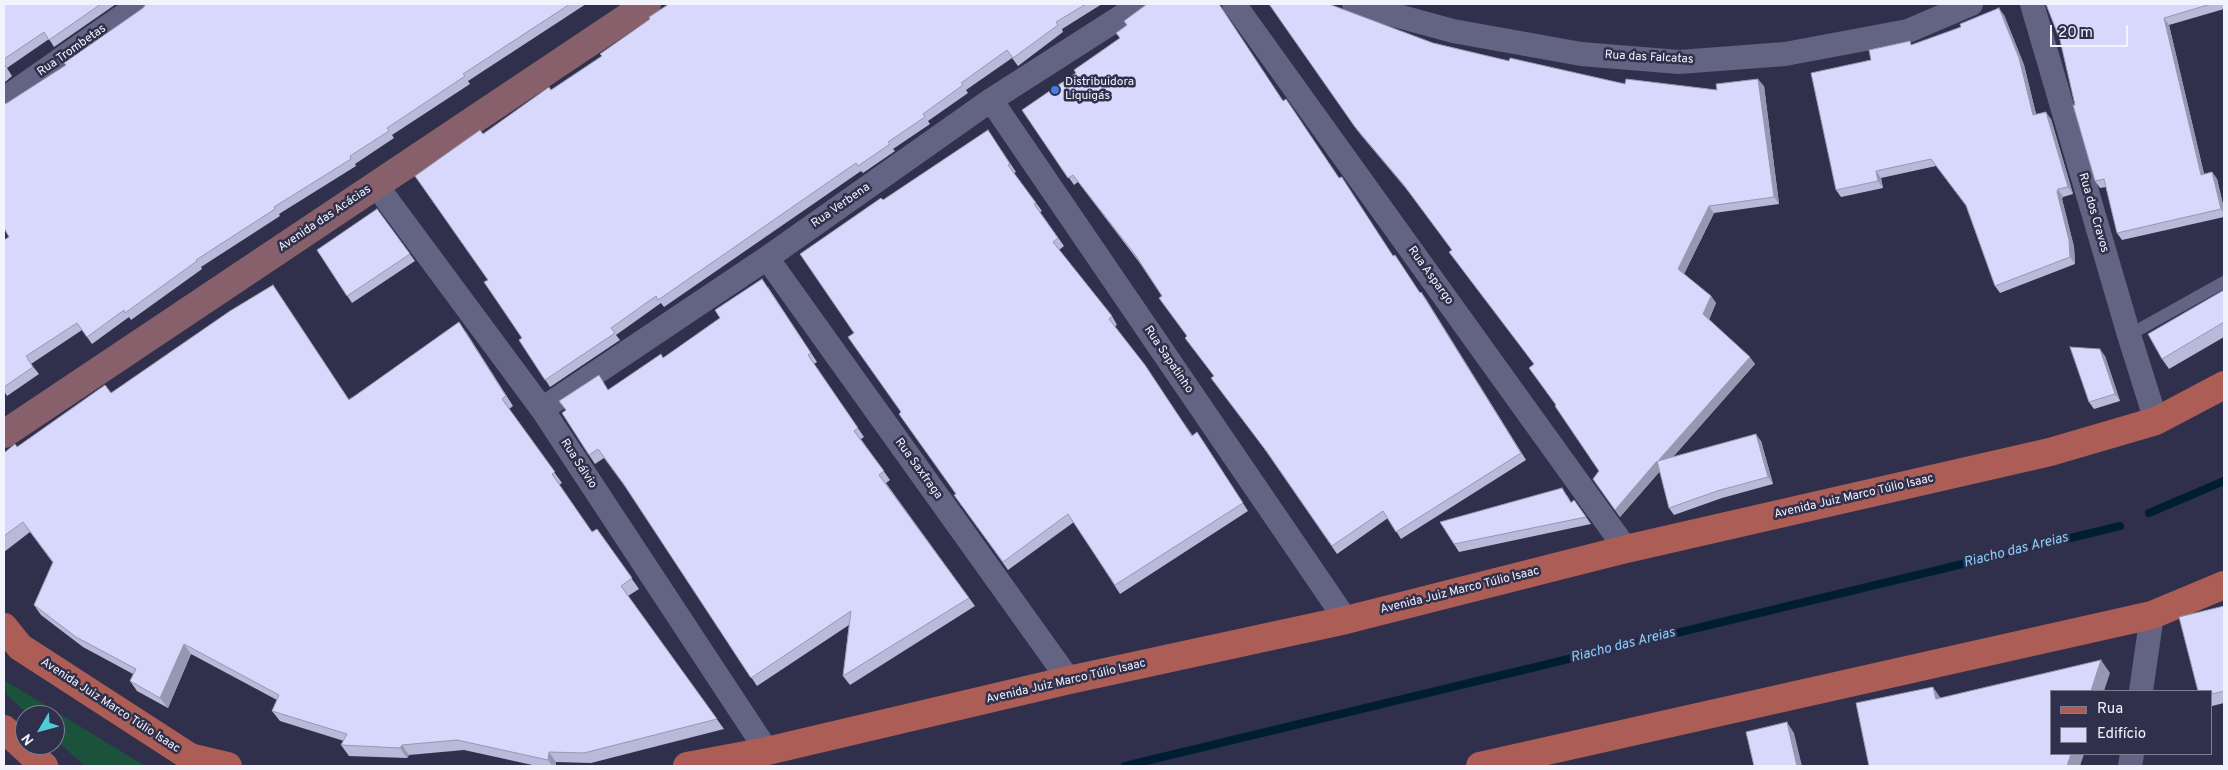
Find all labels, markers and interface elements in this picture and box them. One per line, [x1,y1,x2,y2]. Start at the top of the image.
scale bar [2053,15,2130,47]
street label: Rua Trombetas [35,22,109,80]
text: 20 m [2058,24,2093,43]
street label: Rua das Falcatas [1604,48,1694,68]
place label: Distribuidora Liquigás [1065,76,1134,104]
marker: Distribuidora Liquigás [1049,84,1061,96]
street label: Rua dos Cravos [2075,171,2111,255]
street label: Rua Verbena [809,181,873,231]
street label: Avenida das Acácias [276,183,374,255]
street label: Rua Aspargo [1404,244,1456,308]
street label: Rua Sapatinho [1140,324,1196,396]
street label: Rua Sálvio [557,436,599,492]
street label: Rua Saxfraga [891,436,945,502]
street label: Avenida Juiz Marco Túlio Isaac [1773,472,1935,522]
water label: Riacho das Areias [1962,530,2070,572]
street label: Avenida Juiz Marco Túlio Isaac [1379,564,1541,618]
water label: Riacho das Areias [1569,625,1677,667]
street label: Avenida Juiz Marco Túlio Isaac [38,655,182,757]
street label: Avenida Juiz Marco Túlio Isaac [985,657,1147,707]
legend [2050,690,2213,755]
text: Rua [2097,700,2123,719]
north arrow [15,705,65,755]
text: Edifício [2097,725,2146,744]
text: N [19,730,38,748]

